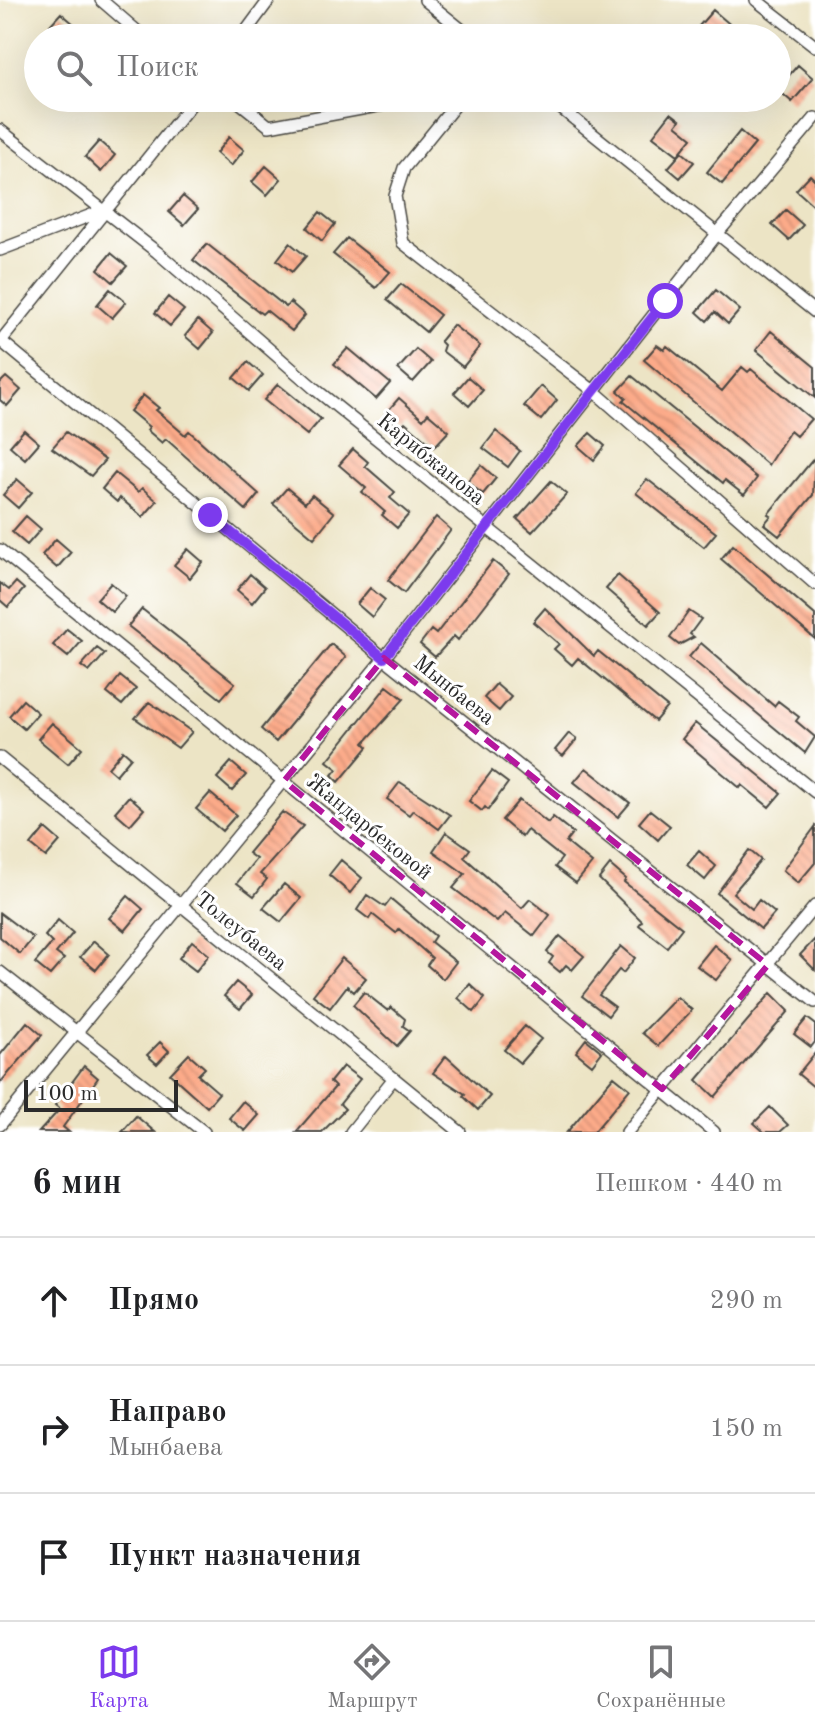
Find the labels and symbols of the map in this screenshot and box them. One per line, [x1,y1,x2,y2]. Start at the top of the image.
route start [647,283,683,319]
street label: Карибжанова [372,409,489,510]
route end [192,497,228,533]
street label: Мынбаева [409,651,499,730]
street label: Жандарбековой [302,770,436,885]
street label: Толеубаева [191,888,291,975]
scale bar [24,1076,178,1112]

